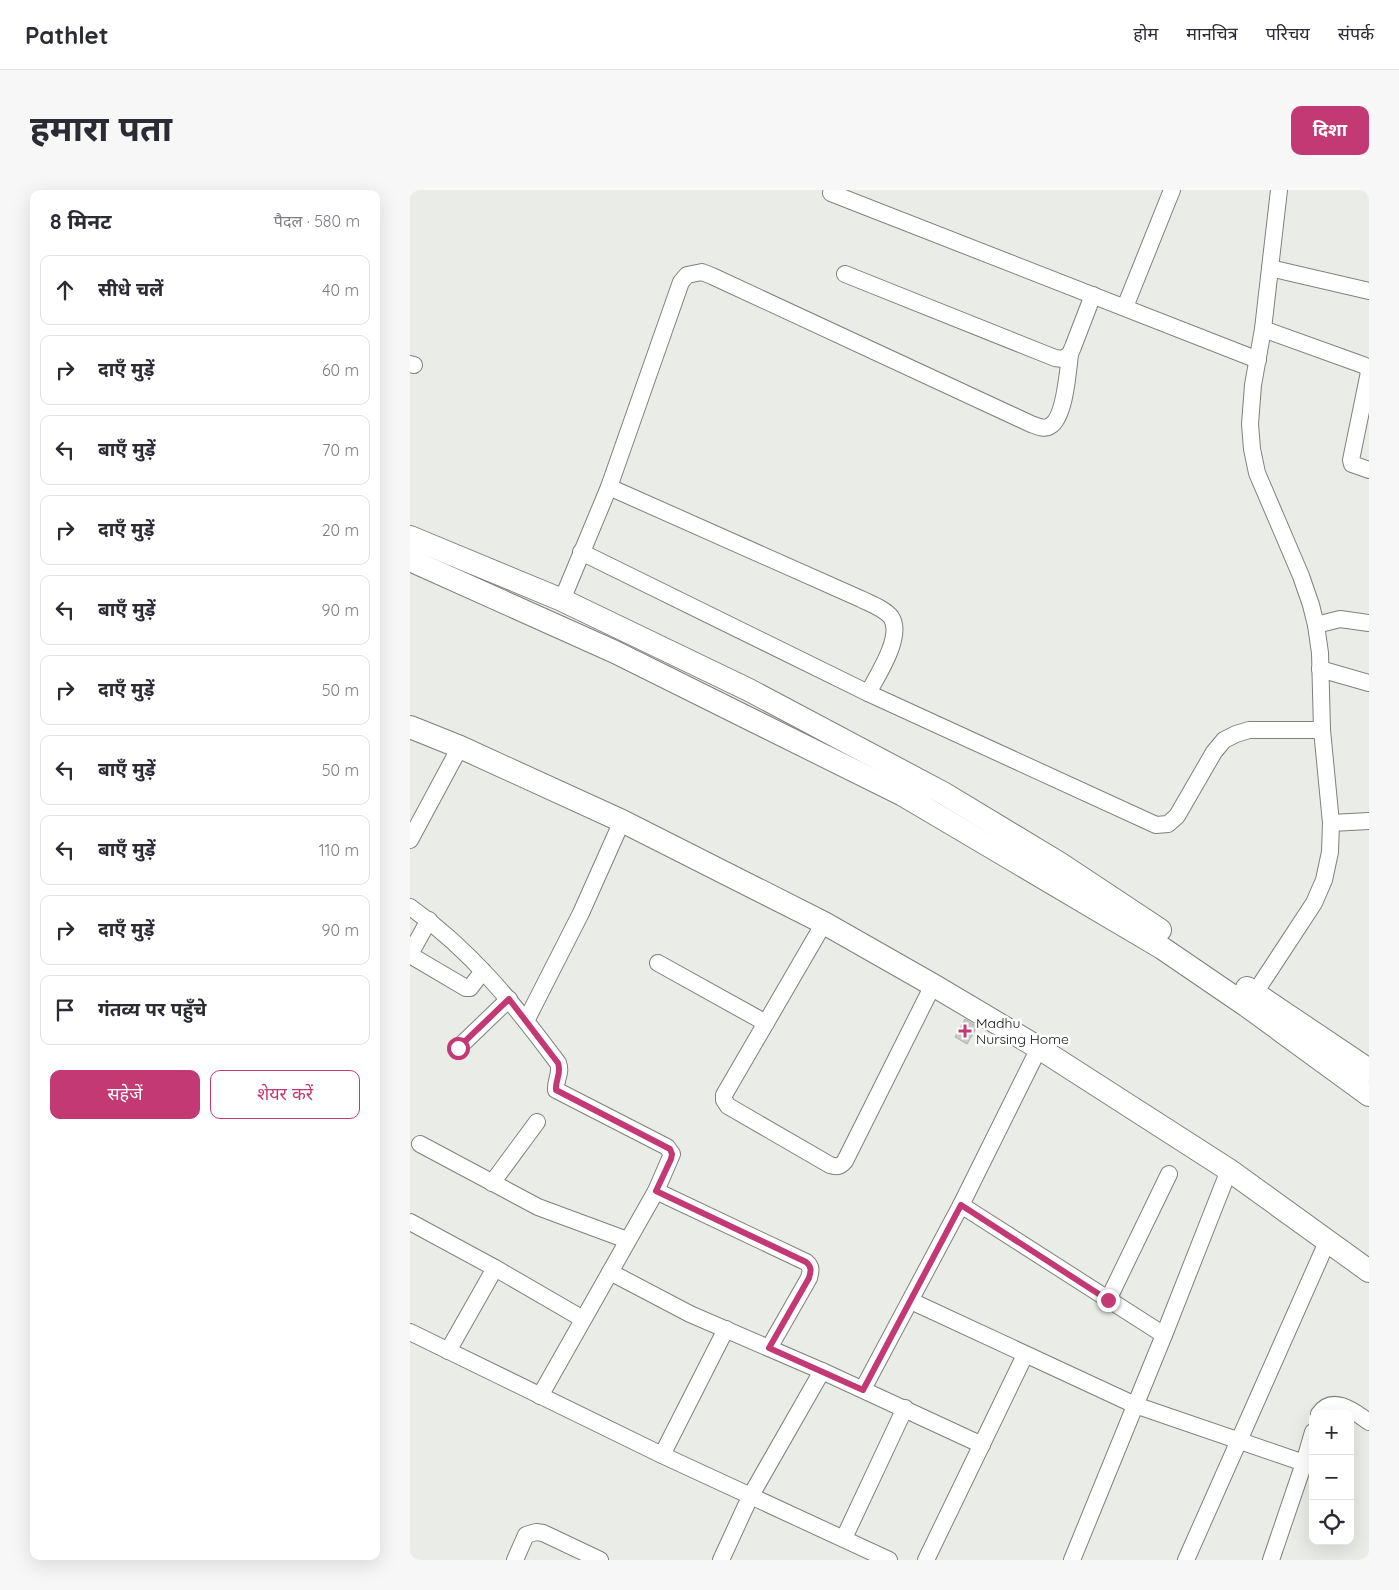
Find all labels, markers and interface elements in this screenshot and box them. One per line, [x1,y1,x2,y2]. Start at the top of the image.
text: Pathlet [25,20,109,50]
text: होम [1133,22,1158,45]
text: मानचित्र [1186,22,1238,45]
text: परिचय [1266,22,1310,45]
text: संपर्क [1338,22,1374,45]
text: हमारा पता [30,106,172,150]
button: दिशा [1291,106,1369,155]
text: 8 मिनट [50,208,111,234]
text: पैदल · 580 m [274,211,360,231]
icon: ahead [51,276,79,304]
text: सीधे चलें [98,277,163,301]
text: 40 m [322,280,359,300]
icon: right [51,356,79,384]
text: दाएँ मुड़ें [98,357,154,381]
text: 60 m [322,360,359,380]
icon: left [51,436,79,464]
text: बाएँ मुड़ें [98,437,155,461]
text: 70 m [322,440,359,460]
icon: right [51,516,79,544]
text: दाएँ मुड़ें [98,517,154,541]
text: 20 m [322,520,359,540]
icon: left [51,596,79,624]
text: बाएँ मुड़ें [98,597,155,621]
text: 90 m [322,600,359,620]
icon: right [51,676,79,704]
text: दाएँ मुड़ें [98,677,154,701]
text: 50 m [322,680,359,700]
icon: left [51,756,79,784]
text: बाएँ मुड़ें [98,757,155,781]
text: 50 m [322,760,359,780]
icon: left [51,836,79,864]
text: बाएँ मुड़ें [98,837,155,861]
text: 110 m [319,840,359,860]
icon: right [51,916,79,944]
text: दाएँ मुड़ें [98,917,154,941]
text: 90 m [322,920,359,940]
icon: arrive [51,996,79,1024]
text: गंतव्य पर पहुँचे [98,997,206,1021]
place label: Madhu Nursing Home [976,1014,1069,1048]
marker: Madhu Nursing Home [958,1024,972,1038]
route start [447,1037,470,1060]
button: सहेजें [50,1070,200,1119]
button: शेयर करें [210,1070,360,1119]
route end [1097,1289,1120,1312]
map controls [1309,1410,1354,1545]
button: + [1309,1410,1354,1455]
button: − [1309,1455,1354,1500]
button: locate [1309,1500,1354,1545]

